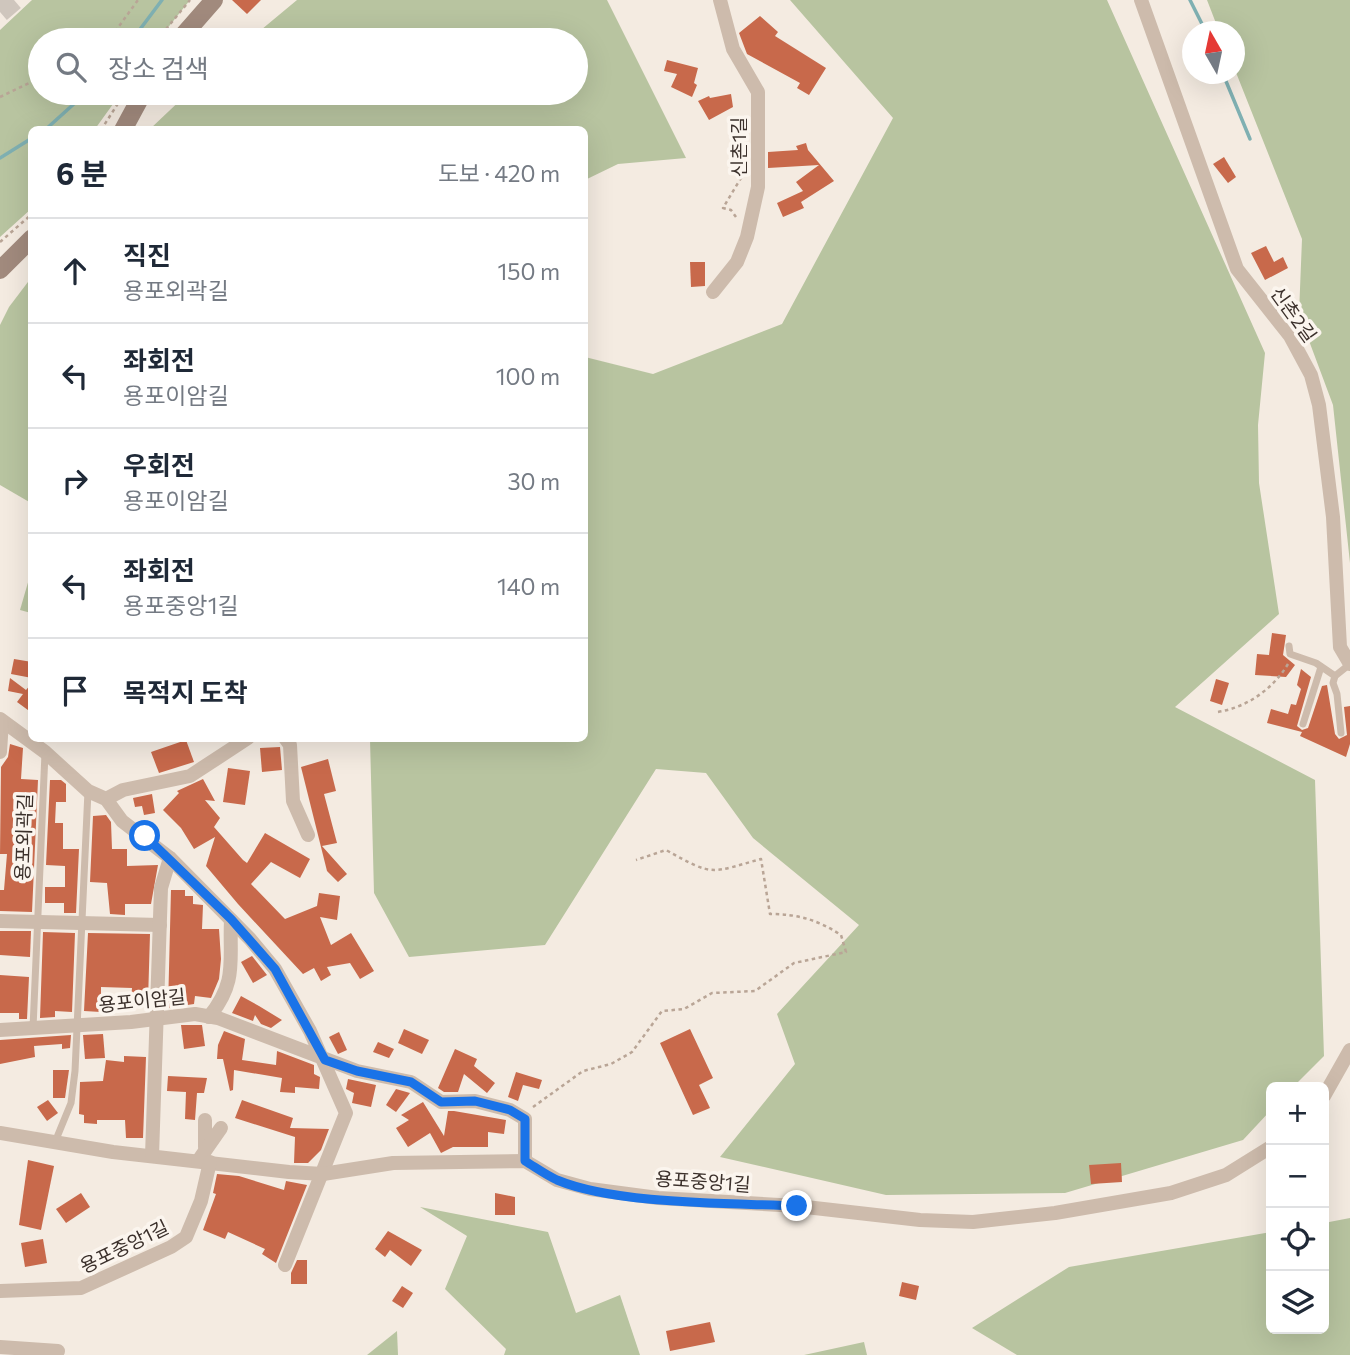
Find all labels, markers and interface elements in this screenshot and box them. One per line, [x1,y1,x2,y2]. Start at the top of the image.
north arrow [1182,21,1245,84]
search box [28,28,588,105]
icon: search [52,48,90,86]
text: 장소 검색 [108,52,209,83]
street label: 신촌1길 [727,117,750,177]
text: 6 분 [56,154,108,191]
text: 도보 · 420 m [438,159,560,187]
text: 직진 [123,239,171,270]
icon: ahead [56,252,94,290]
text: 150 m [497,257,560,285]
text: 용포외곽길 [123,276,229,304]
street label: 신촌2길 [1266,282,1322,346]
text: 좌회전 [123,344,195,375]
icon: left [56,357,94,395]
text: 100 m [496,362,560,390]
text: 용포이암길 [123,381,229,409]
text: 우회전 [123,449,195,480]
icon: right [56,462,94,500]
text: 30 m [507,467,560,495]
text: 용포이암길 [123,486,229,514]
text: 좌회전 [123,554,195,585]
icon: left [56,567,94,605]
text: 140 m [497,572,560,600]
text: 용포중앙1길 [123,591,239,619]
icon: arrive [56,672,94,710]
text: 목적지 도착 [123,676,248,707]
street label: 용포외곽길 [10,793,36,881]
route start [129,820,160,851]
street label: 용포이암길 [97,984,187,1016]
map controls [1266,1082,1329,1334]
button: + [1266,1082,1329,1145]
button: − [1266,1145,1329,1208]
street label: 용포중앙1길 [655,1166,751,1196]
route end [781,1190,812,1221]
button: locate [1266,1208,1329,1271]
street label: 용포중앙1길 [76,1215,172,1277]
button: layers [1266,1271,1329,1334]

